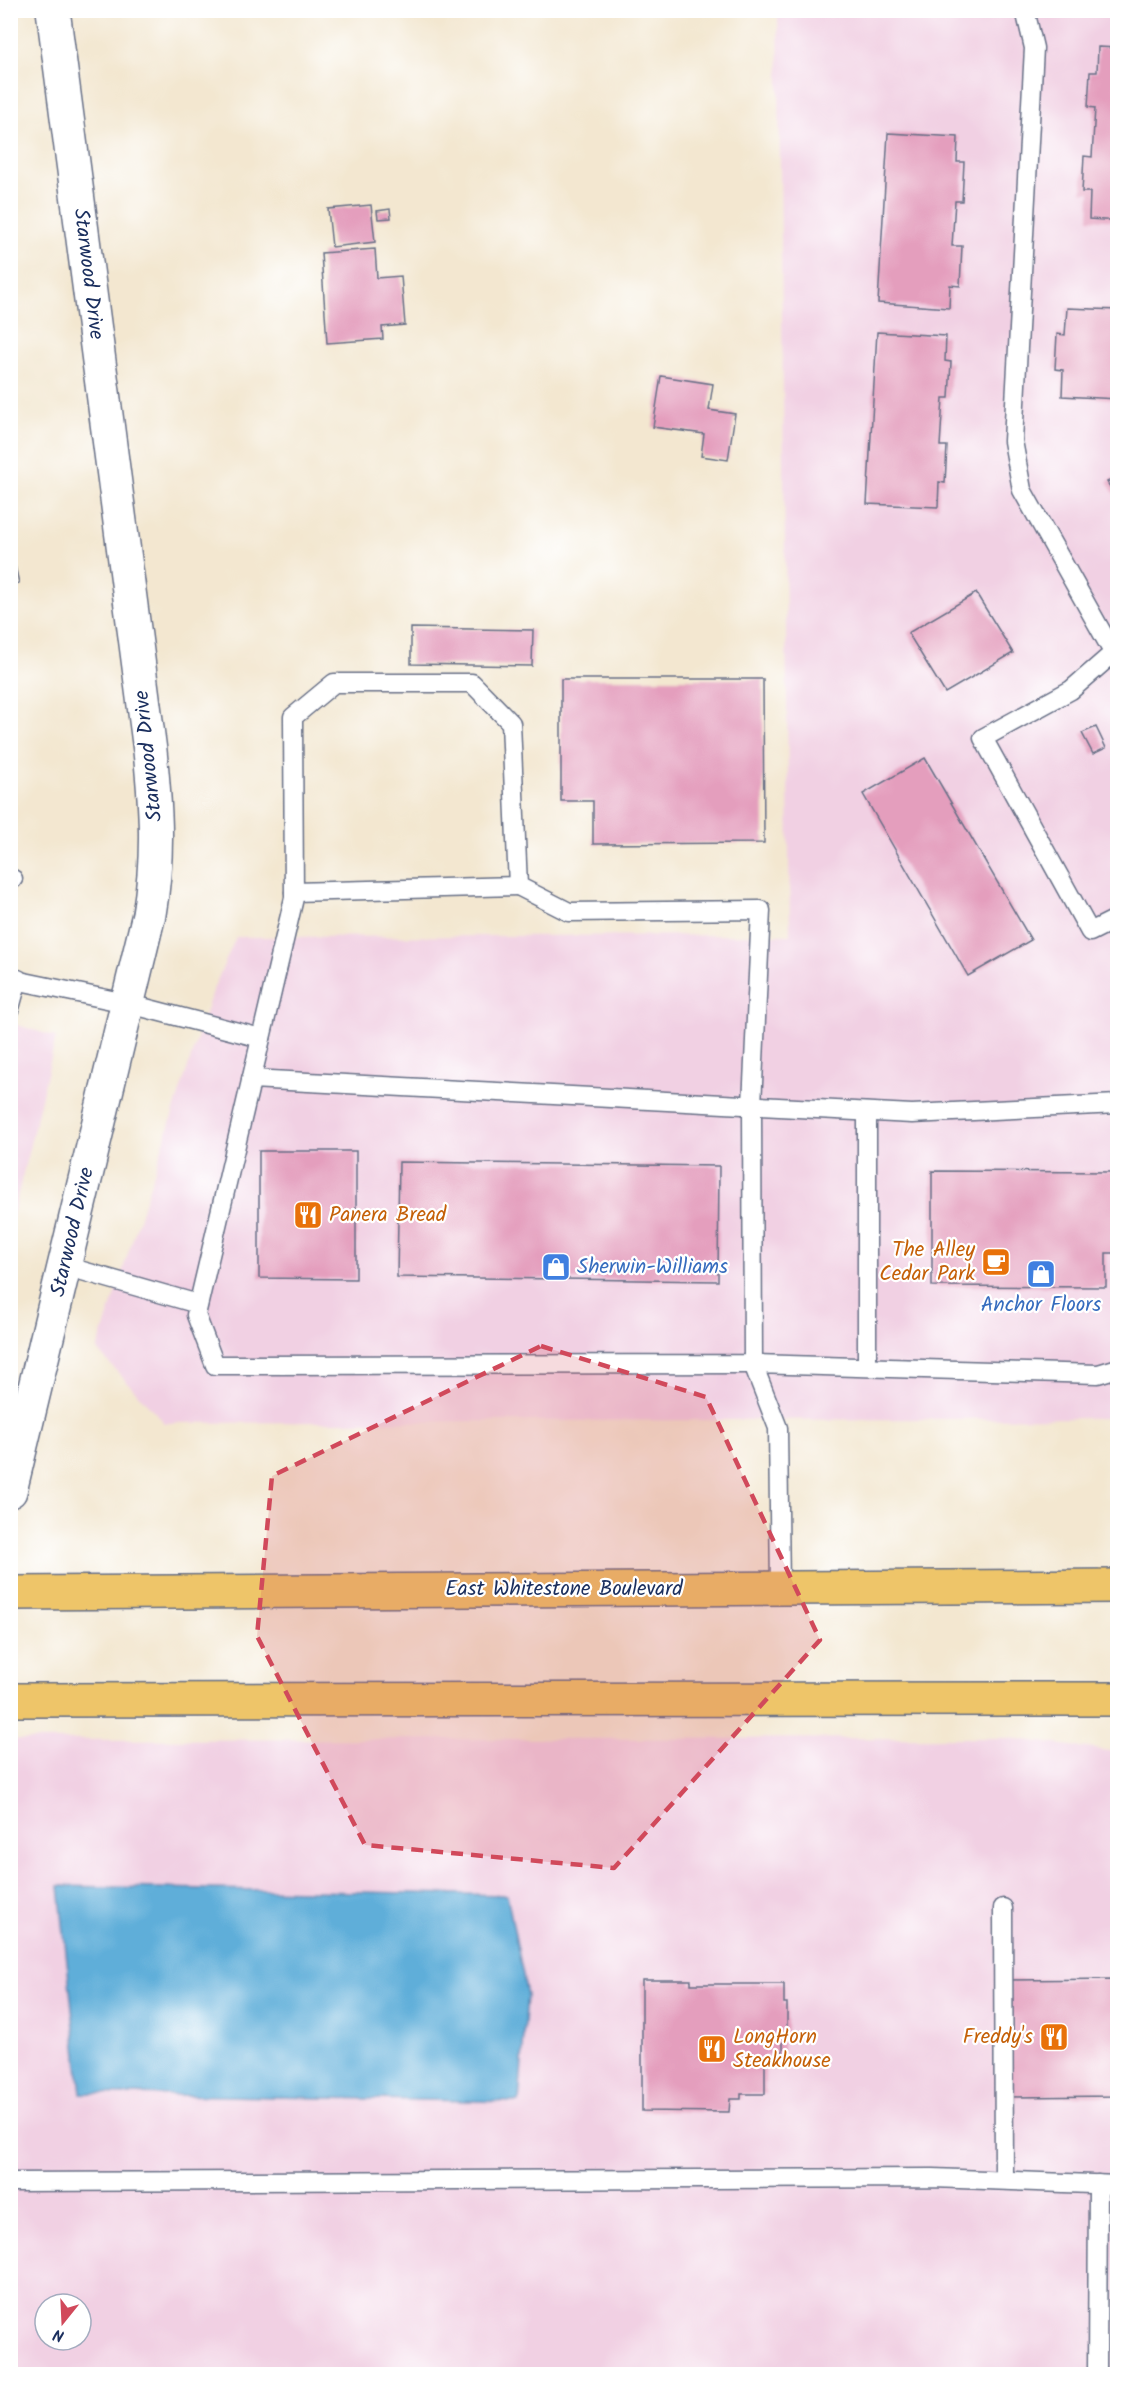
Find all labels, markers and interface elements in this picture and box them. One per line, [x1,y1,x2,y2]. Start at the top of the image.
street label: Starwood Drive [64,207,112,342]
street label: Starwood Drive [126,688,172,823]
street label: Starwood Drive [42,1163,104,1300]
restaurant icon: Panera Bread [292,1199,324,1231]
place label: Panera Bread [329,1199,447,1232]
place label: The Alley Cedar Park [879,1234,975,1291]
cafe icon: The Alley Cedar Park [980,1246,1012,1278]
shop icon: Sherwin-Williams [540,1251,572,1283]
place label: Sherwin-Williams [577,1251,728,1284]
shop icon: Anchor Floors [1025,1258,1057,1290]
place label: Anchor Floors [981,1289,1101,1322]
street label: East Whitestone Boulevard [445,1573,683,1606]
place label: LongHorn Steakhouse [733,2021,831,2078]
place label: Freddy's [963,2021,1033,2054]
restaurant icon: Freddy's [1038,2021,1070,2053]
restaurant icon: LongHorn Steakhouse [696,2033,728,2065]
north arrow [33,2292,93,2352]
text: N [50,2321,67,2348]

